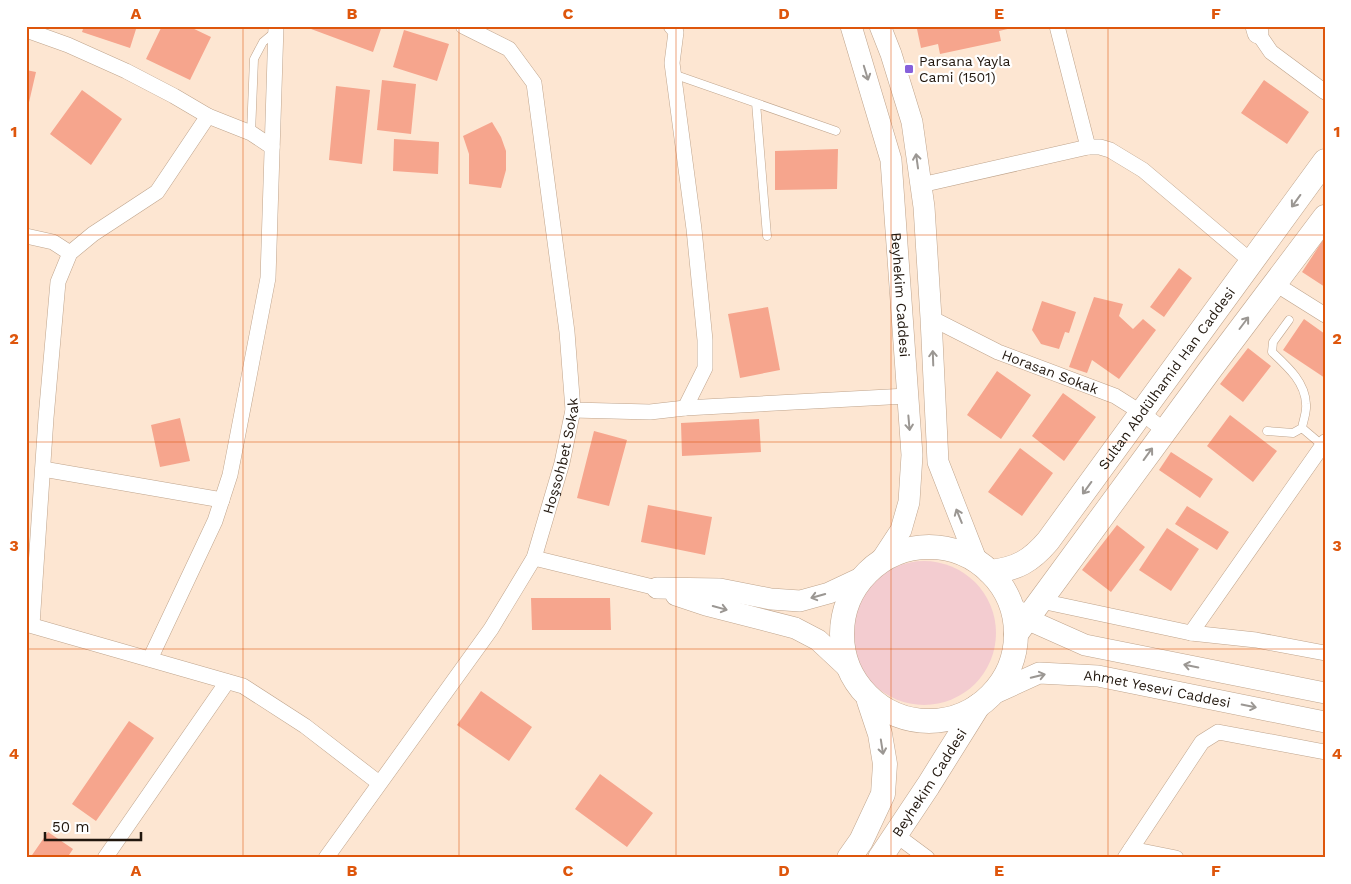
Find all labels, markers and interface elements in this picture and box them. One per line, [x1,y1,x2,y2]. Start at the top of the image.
text: A [131,4,142,23]
text: B [347,4,358,23]
text: C [563,4,574,23]
text: D [778,4,790,23]
text: E [994,4,1004,23]
text: F [1211,4,1221,23]
place label: Parsana Yayla Cami (1501) [919,53,1010,85]
marker: Parsana Yayla Cami (1501) [903,63,915,75]
one-way arrow [861,64,871,80]
text: 1 [11,122,17,141]
text: 1 [1334,122,1340,141]
one-way arrow [912,154,922,170]
one-way arrow [1291,194,1302,207]
street label: Beyhekim Caddesi [888,232,913,358]
street label: Sultan Abdülhamid Han Caddesi [1095,284,1238,472]
one-way arrow [1239,317,1250,330]
text: 2 [9,329,19,348]
text: 2 [1332,329,1342,348]
street label: Horasan Sokak [1000,346,1101,397]
one-way arrow [928,350,938,366]
street label: Hoşsohbet Sokak [539,397,581,516]
one-way arrow [905,415,914,431]
one-way arrow [1143,448,1154,461]
one-way arrow [1082,481,1092,495]
one-way arrow [954,509,963,525]
text: 3 [9,536,19,555]
text: 3 [1332,536,1342,555]
one-way arrow [810,592,826,601]
one-way arrow [712,604,728,614]
one-way arrow [1184,661,1200,670]
street label: Ahmet Yesevi Caddesi [1083,667,1232,711]
one-way arrow [1029,671,1045,680]
one-way arrow [1241,702,1257,712]
street label: Beyhekim Caddesi [889,726,970,840]
one-way arrow [878,739,888,755]
text: 4 [9,744,19,763]
text: 4 [1332,744,1342,763]
scale bar [45,809,141,841]
text: 50 m [52,818,89,836]
text: A [131,861,142,880]
text: B [347,861,358,880]
text: C [563,861,574,880]
text: D [778,861,790,880]
text: E [994,861,1004,880]
text: F [1211,861,1221,880]

